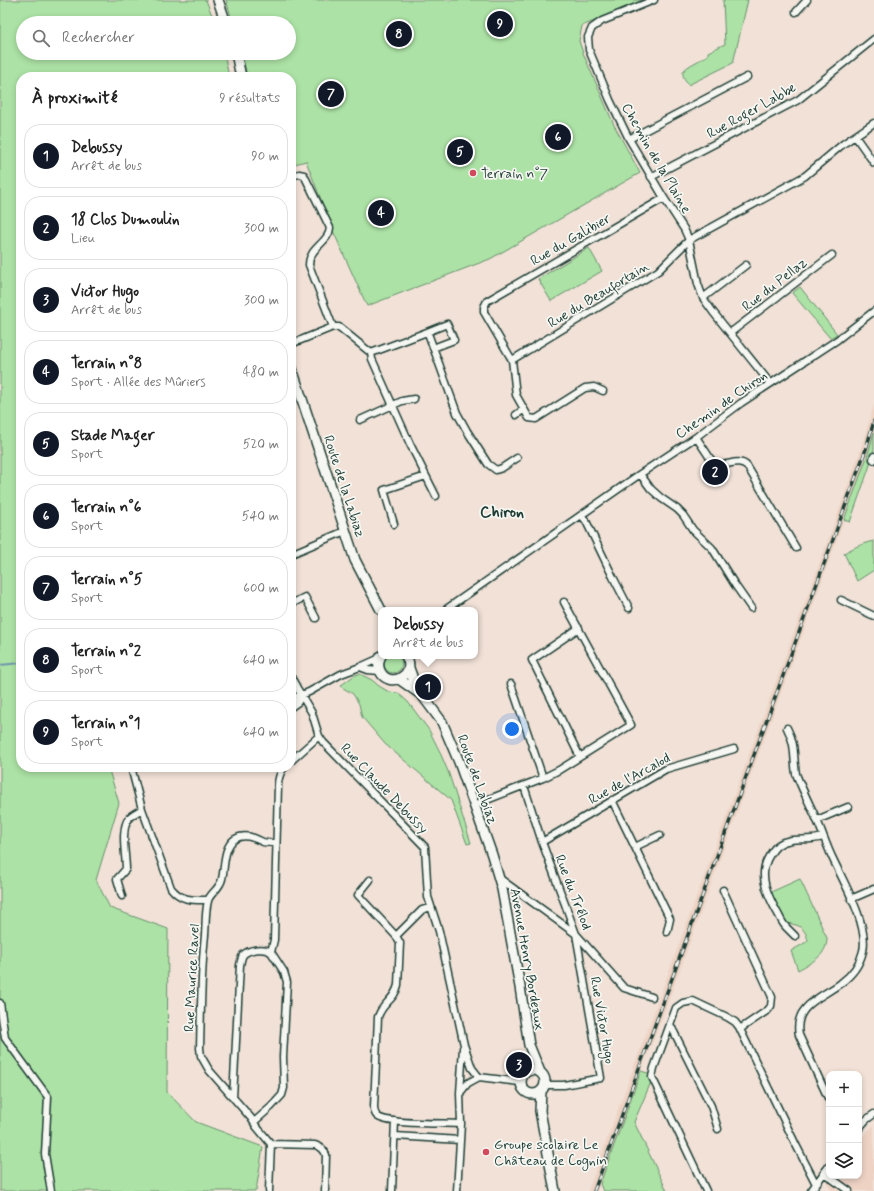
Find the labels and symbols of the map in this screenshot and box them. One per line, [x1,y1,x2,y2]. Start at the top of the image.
pin: 9 [487,9,513,39]
pin: 8 [386,19,412,49]
pin: 7 [318,79,344,109]
street label: Rue Roger Labbe [704,79,801,145]
street label: Chemin de la Plaine [617,100,695,217]
pin: 6 [545,122,571,152]
pin: 5 [447,137,473,167]
place label: Terrain n°7 [481,165,549,183]
marker: Terrain n°7 [468,168,478,178]
pin: 4 [368,198,394,228]
street label: Rue du Galibier [527,210,614,270]
street label: Rue du Pellaz [739,254,811,316]
street label: Rue du Beaufortain [545,257,654,334]
street label: Chemin de Chiron [672,366,771,443]
street label: Route de la Labiaz [319,433,369,540]
pin: 2 [702,457,728,487]
district label: Chiron [480,502,524,523]
pin: 1 [415,672,441,702]
your location [502,719,522,739]
street label: Route de Labiaz [453,732,502,827]
street label: Rue Claude Debussy [336,740,432,838]
street label: Rue de l'Arcalod [585,749,674,809]
street label: Rue du Trélod [550,852,596,933]
street label: Avenue Henry Bordeaux [506,887,548,1032]
street label: Rue Maurice Ravel [180,923,204,1033]
street label: Rue Victor Hugo [585,975,619,1065]
pin: 3 [506,1050,532,1080]
place label: Groupe scolaire Le Château de Cognin [494,1136,607,1171]
marker: Groupe scolaire Le Château de Cognin [481,1147,491,1157]

